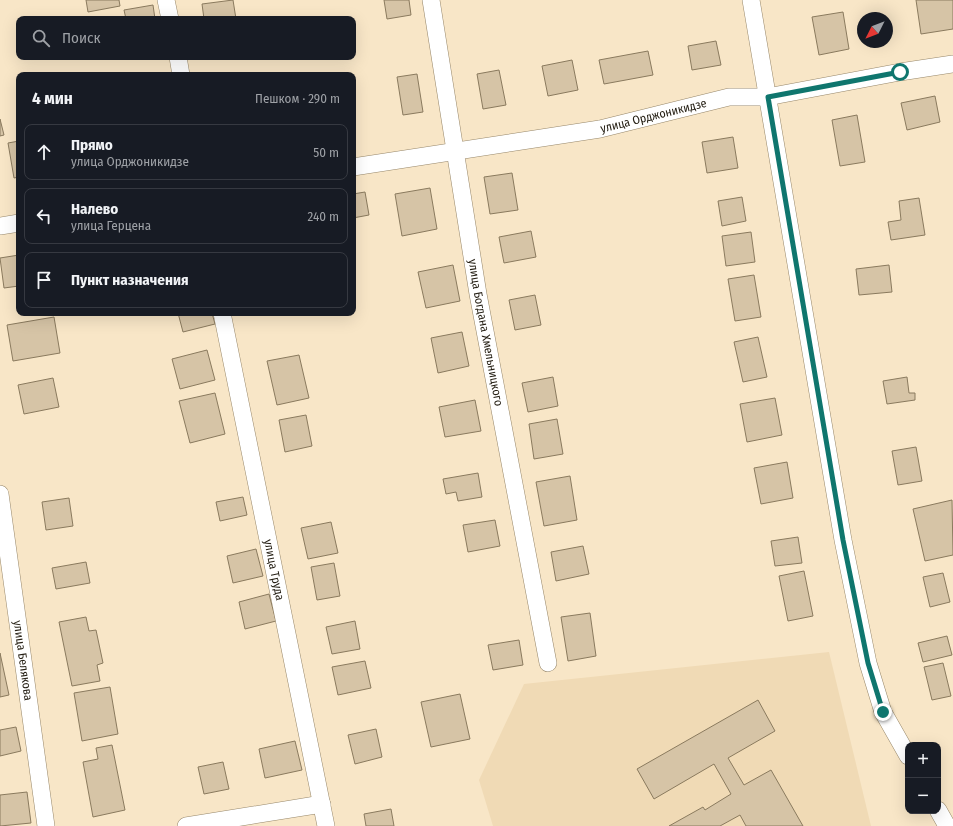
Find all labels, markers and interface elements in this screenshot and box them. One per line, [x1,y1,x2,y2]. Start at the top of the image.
north arrow [857,12,893,48]
search box [16,16,356,60]
icon: search [30,27,52,49]
text: Поиск [62,29,100,47]
route start [891,63,909,81]
text: 4 мин [32,88,73,109]
text: Пешком · 290 m [255,91,340,106]
street label: улица Орджоникидзе [599,96,708,136]
text: Прямо [71,136,113,154]
icon: ahead [33,141,55,163]
text: 50 m [313,145,339,160]
text: улица Орджоникидзе [71,154,189,169]
text: Налево [71,200,118,218]
icon: left [33,205,55,227]
text: 240 m [307,209,339,224]
text: улица Герцена [71,218,151,233]
street label: улица Богдана Хмельницкого [466,258,506,407]
icon: arrive [33,269,55,291]
text: Пункт назначения [71,271,189,289]
street label: улица Труда [261,538,287,602]
street label: улица Белякова [11,619,36,702]
route end [874,703,892,721]
map controls [905,742,941,814]
button: + [905,742,941,778]
button: − [905,778,941,814]

